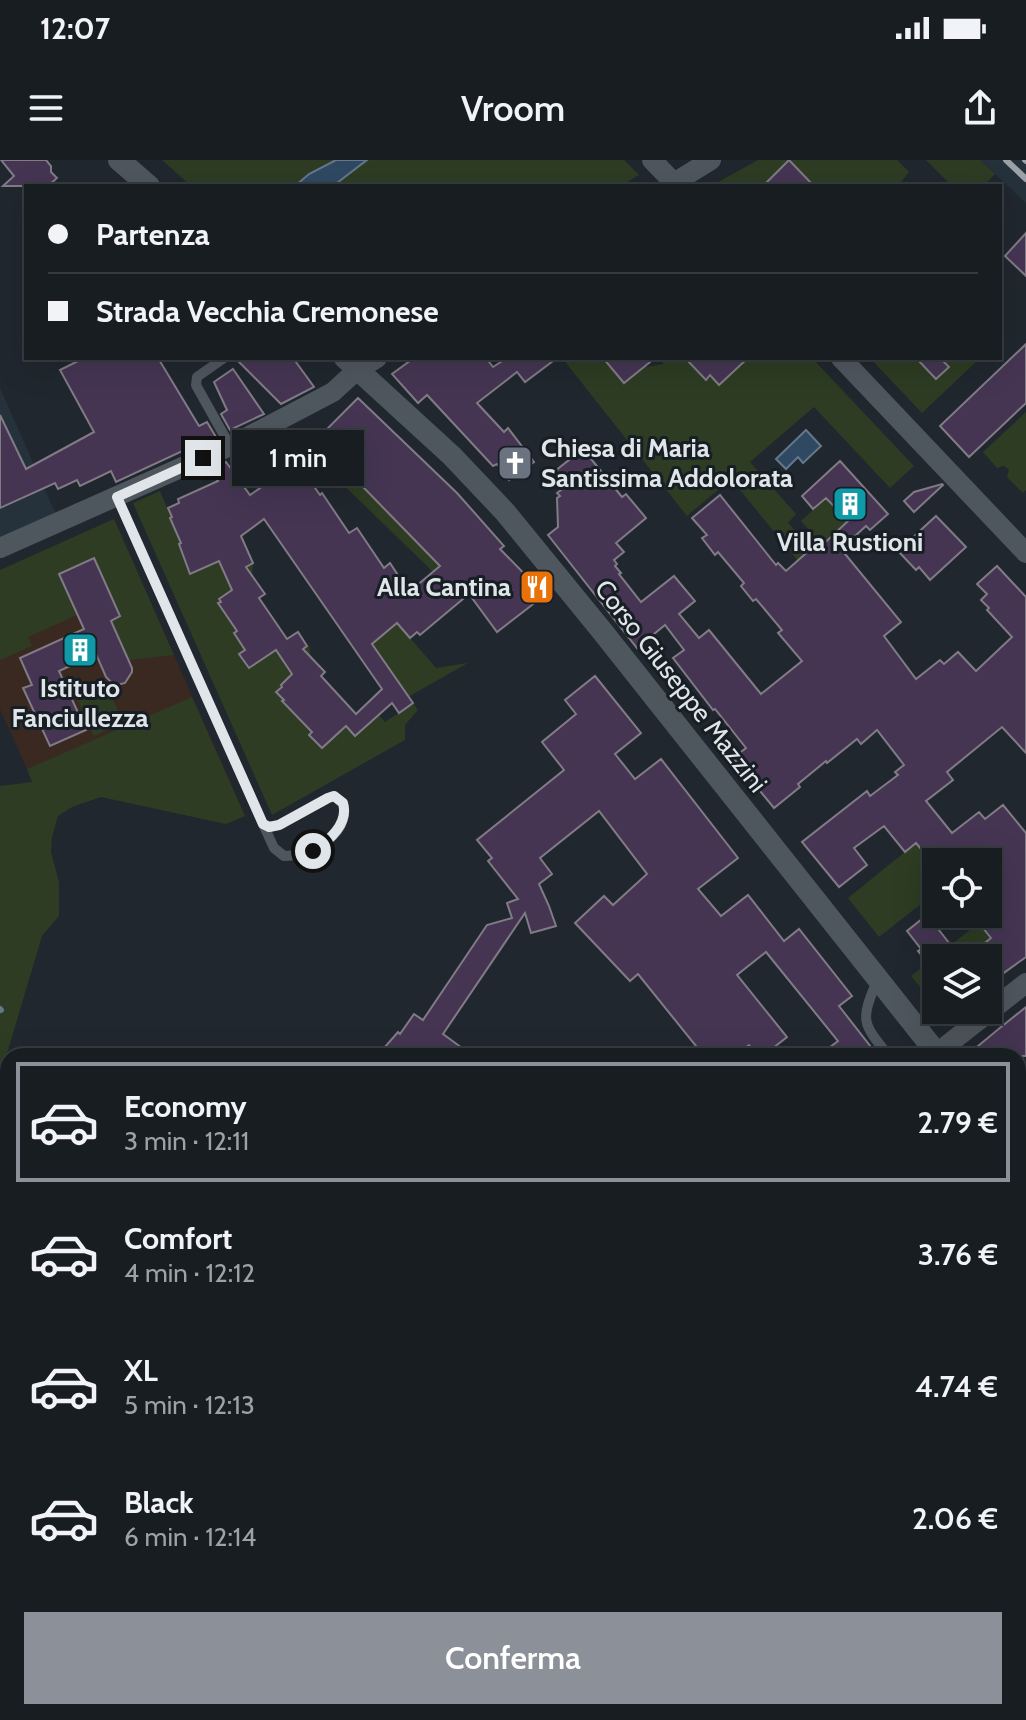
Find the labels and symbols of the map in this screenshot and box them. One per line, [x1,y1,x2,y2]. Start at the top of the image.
callout: 1 min [231,430,363,486]
place label: Chiesa di Maria Santissima Addolorata [541,432,793,494]
route end [185,440,221,476]
church icon: Chiesa di Maria Santissima Addolorata [496,444,534,482]
building icon: Villa Rustioni [831,485,869,523]
place label: Villa Rustioni [777,526,923,558]
restaurant icon: Alla Cantina [518,568,556,606]
place label: Alla Cantina [377,571,511,603]
street label: Corso Giuseppe Mazzini [588,573,774,799]
building icon: Istituto Fanciullezza [61,631,99,669]
place label: Istituto Fanciullezza [12,672,148,734]
route start [295,833,331,869]

